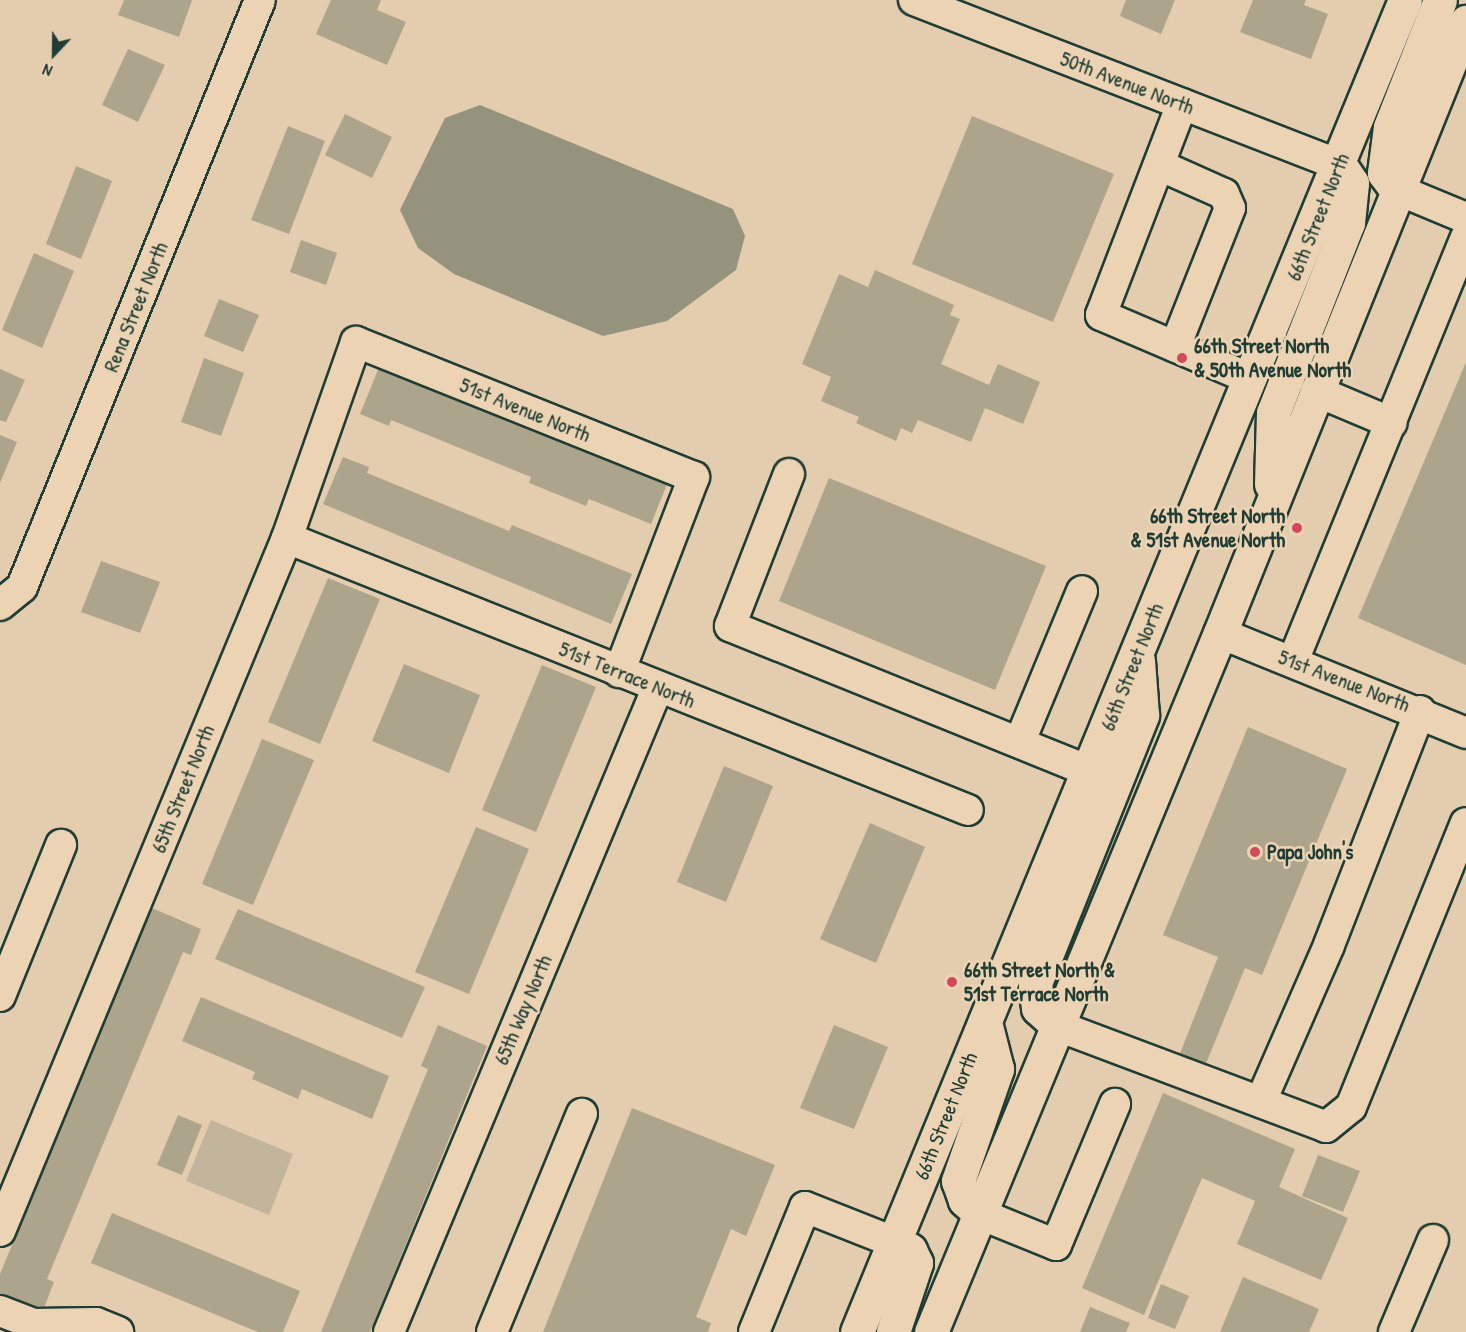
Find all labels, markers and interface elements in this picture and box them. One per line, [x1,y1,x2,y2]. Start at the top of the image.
north arrow [24,24,84,84]
street label: 50th Avenue North [1057,46,1197,120]
text: N [39,59,55,82]
street label: 66th Street North [1281,150,1355,284]
street label: Rena Street North [98,238,174,376]
place label: 66th Street North & 50th Avenue North [1194,333,1351,383]
marker: 66th Street North & 50th Avenue North [1175,351,1189,365]
street label: 51st Avenue North [456,372,594,448]
place label: 66th Street North & 51st Avenue North [1131,503,1285,553]
marker: 66th Street North & 51st Avenue North [1290,521,1304,535]
street label: 66th Street North [1095,600,1169,734]
street label: 51st Terrace North [555,636,699,714]
street label: 51st Avenue North [1275,644,1413,718]
street label: 65th Street North [146,721,220,857]
place label: Papa John's [1267,839,1353,865]
marker: Papa John's [1248,845,1262,859]
street label: 65th Way North [489,951,557,1069]
place label: 66th Street North & 51st Terrace North [964,957,1115,1007]
marker: 66th Street North & 51st Terrace North [945,975,959,989]
street label: 66th Street North [909,1049,983,1183]

